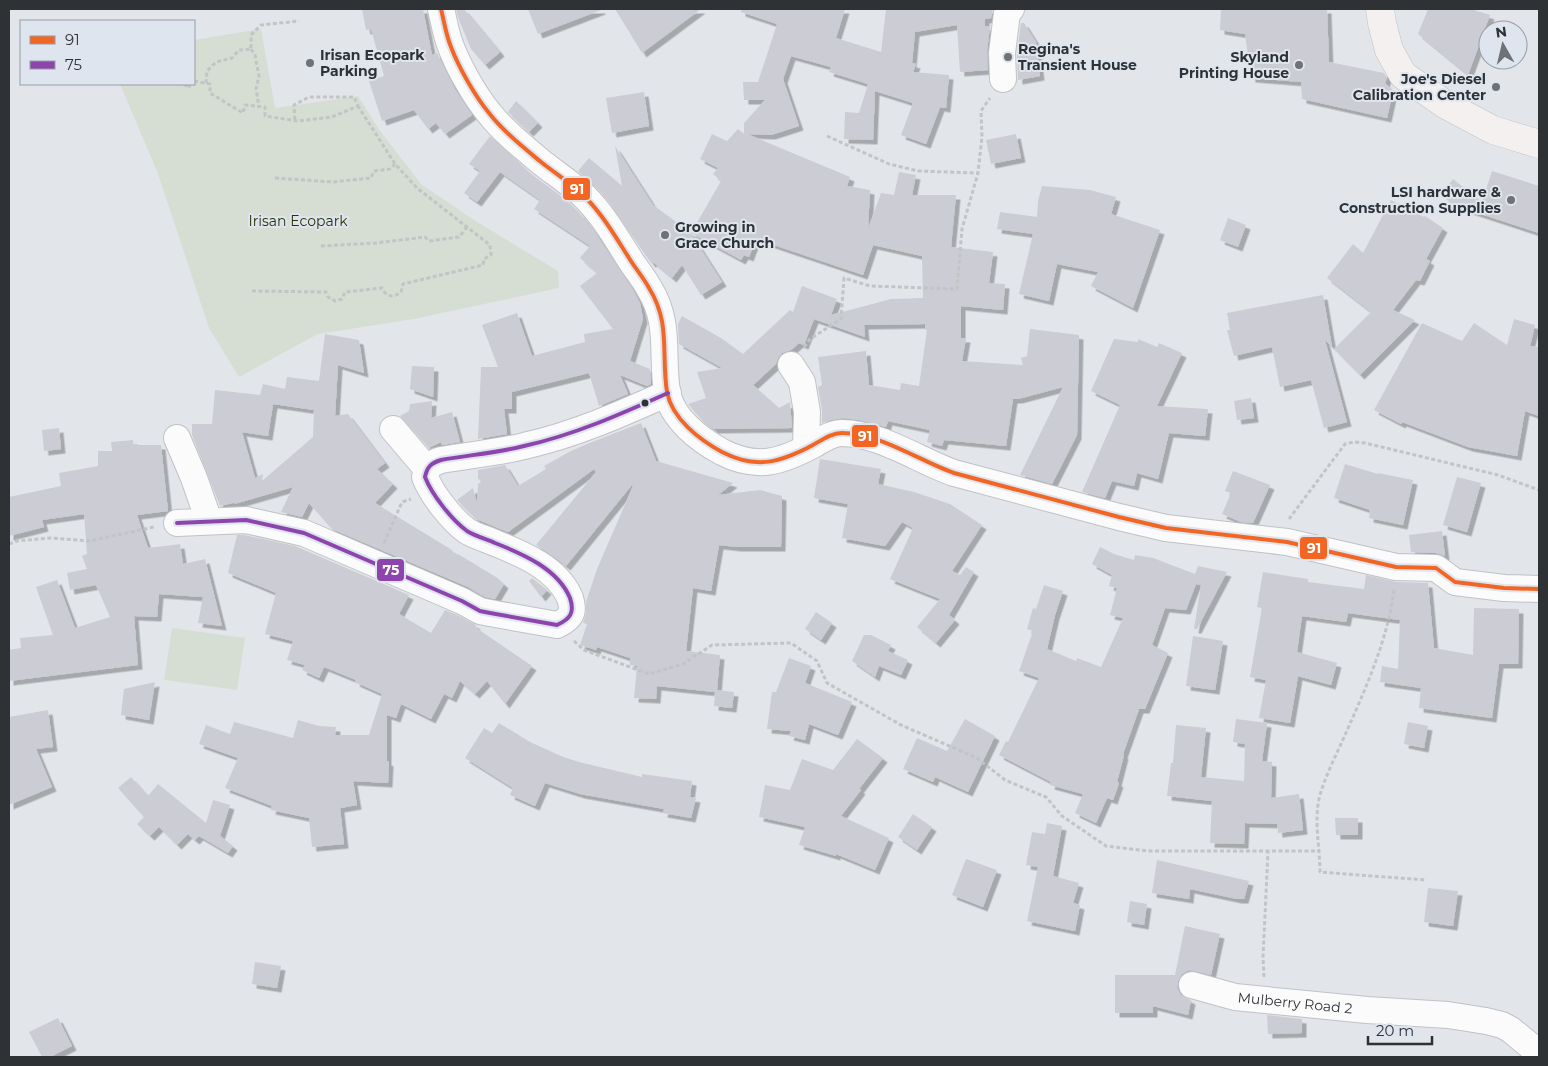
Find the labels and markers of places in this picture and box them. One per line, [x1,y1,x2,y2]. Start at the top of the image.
place label: Regina's Transient House [1018,40,1137,74]
place label: Irisan Ecopark Parking [320,46,425,80]
place label: Skyland Printing House [1179,48,1289,82]
marker: Regina's Transient House [1002,51,1014,63]
marker: Irisan Ecopark Parking [304,57,316,69]
marker: Skyland Printing House [1293,59,1305,71]
place label: Joe's Diesel Calibration Center [1353,70,1486,104]
marker: Joe's Diesel Calibration Center [1490,81,1502,93]
place label: LSI hardware & Construction Supplies [1339,183,1502,217]
marker: LSI hardware & Construction Supplies [1505,194,1517,206]
place label: Growing in Grace Church [675,218,774,252]
marker: Growing in Grace Church [659,229,671,241]
unlabelled marker [640,398,650,408]

